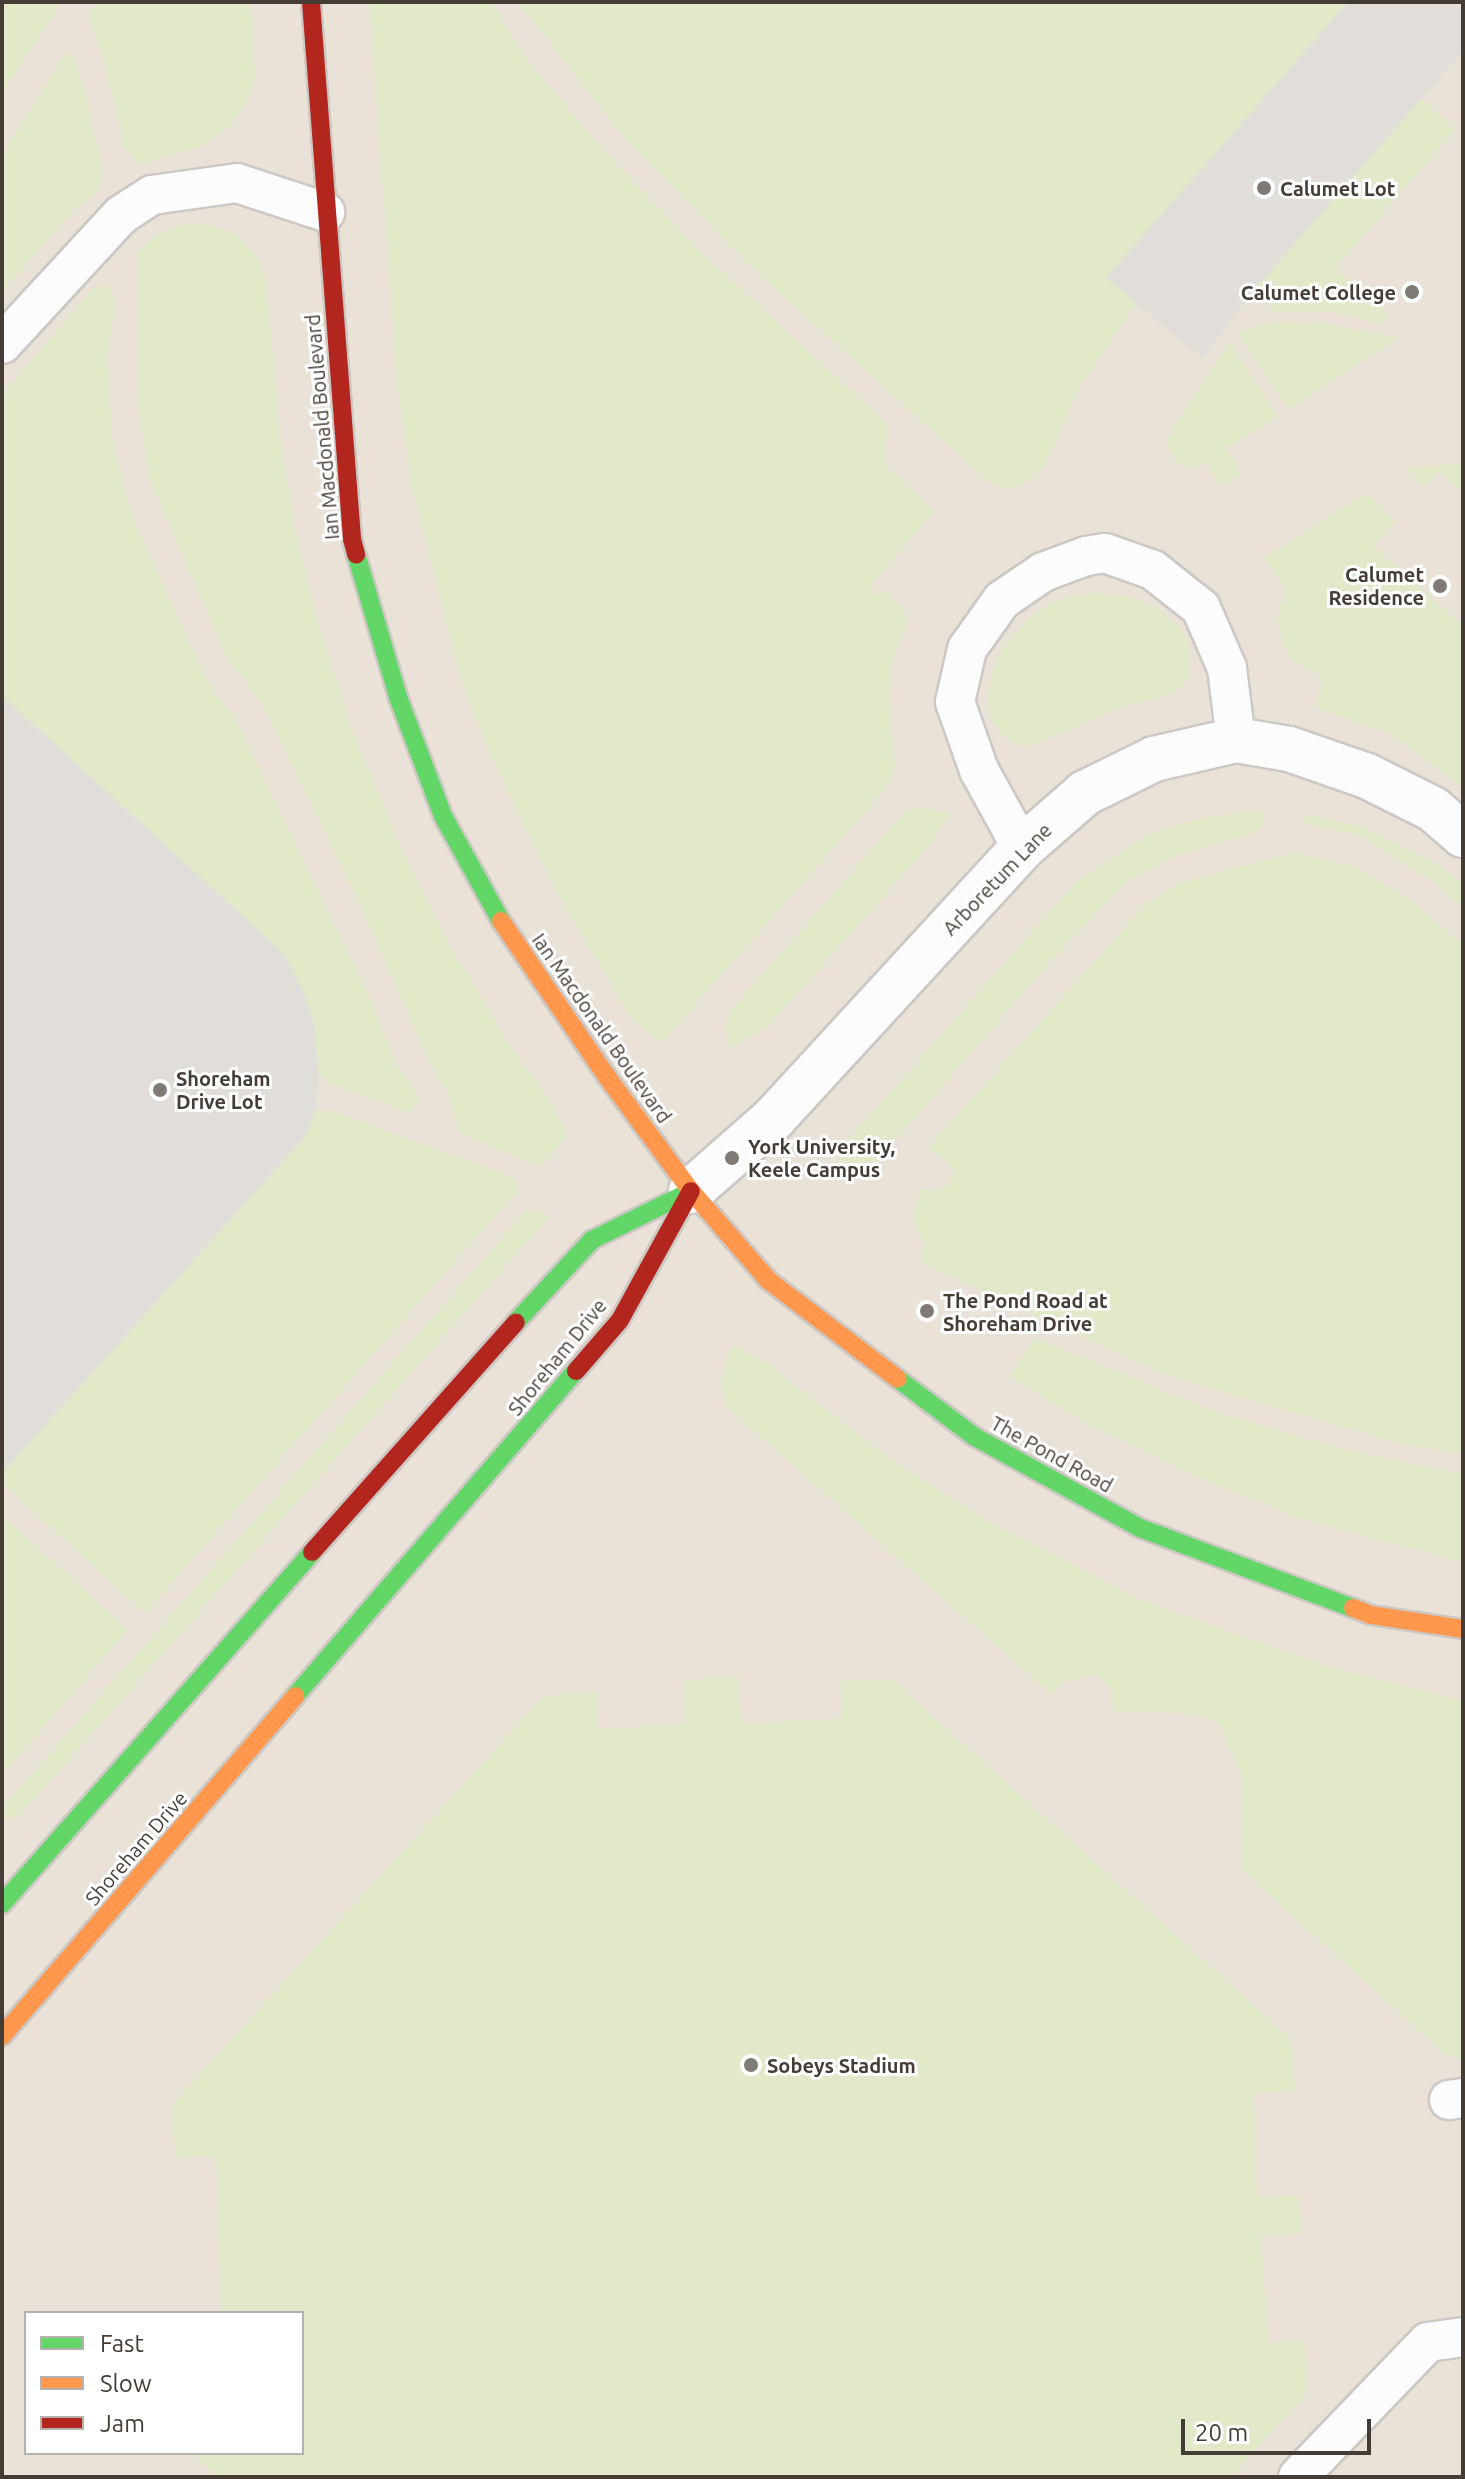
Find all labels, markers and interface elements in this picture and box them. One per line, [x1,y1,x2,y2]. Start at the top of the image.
place label: Calumet Lot [1280,176,1395,200]
marker: Calumet Lot [1255,179,1273,197]
place label: Calumet College [1241,280,1396,304]
marker: Calumet College [1403,283,1421,301]
street label: Ian Macdonald Boulevard [300,313,344,541]
place label: Calumet Residence [1329,562,1424,609]
marker: Calumet Residence [1431,577,1449,595]
street label: Arboretum Lane [937,818,1057,940]
street label: Ian Macdonald Boulevard [527,928,677,1128]
place label: Shoreham Drive Lot [176,1066,270,1113]
marker: Shoreham Drive Lot [151,1081,169,1099]
place label: York University, Keele Campus [748,1134,895,1181]
marker: York University, Keele Campus [723,1149,741,1167]
place label: The Pond Road at Shoreham Drive [943,1288,1108,1335]
street label: Shoreham Drive [503,1294,611,1420]
marker: The Pond Road at Shoreham Drive [918,1302,936,1320]
street label: The Pond Road [987,1411,1117,1497]
street label: Shoreham Drive [80,1786,192,1910]
place label: Sobeys Stadium [767,2053,916,2077]
marker: Sobeys Stadium [742,2056,760,2074]
legend [24,2311,304,2455]
text: Fast [100,2330,144,2357]
text: Slow [100,2370,152,2397]
scale bar [1185,2403,1375,2453]
text: Jam [100,2410,145,2437]
text: 20 m [1195,2419,1248,2446]

